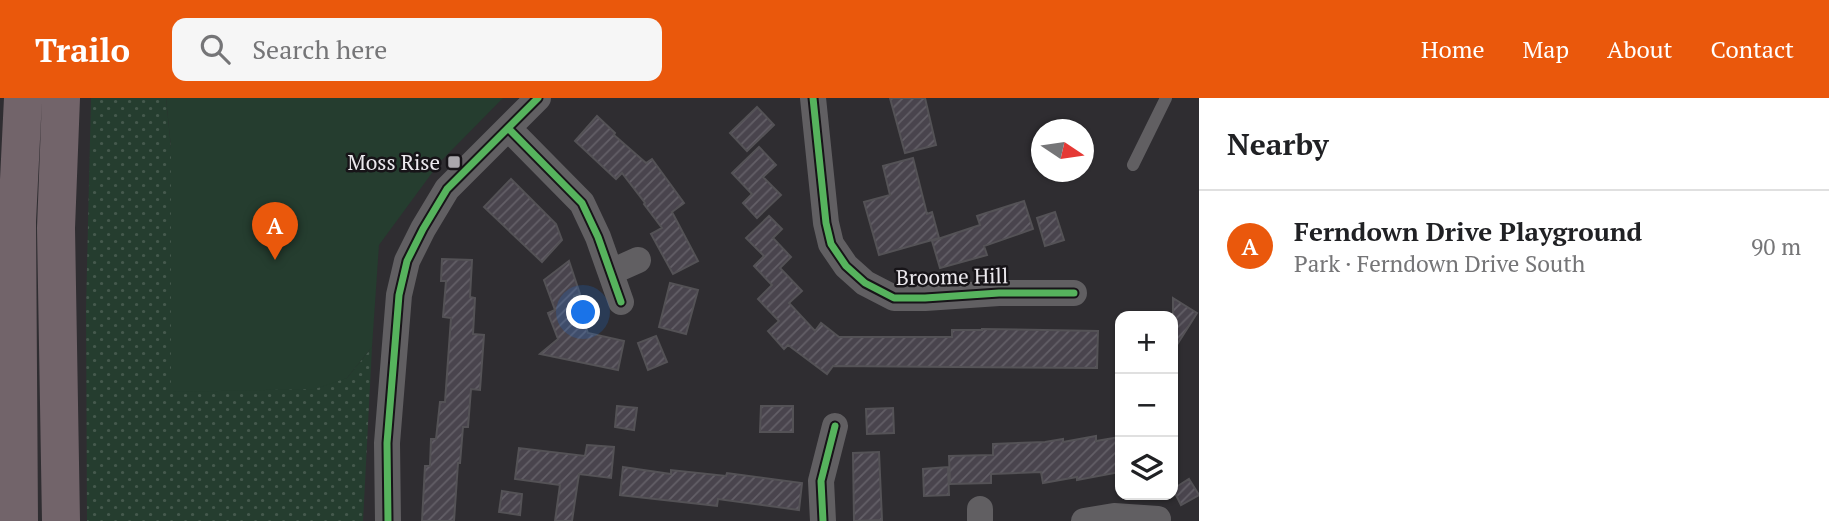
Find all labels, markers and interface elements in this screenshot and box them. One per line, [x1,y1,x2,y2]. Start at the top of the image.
search box [172,18,662,81]
text: Trailo [35,28,130,71]
icon: search [196,30,234,68]
text: Search here [252,32,387,66]
text: Home [1421,33,1485,65]
text: Map [1523,33,1569,65]
text: About [1607,33,1673,65]
text: Contact [1711,33,1794,65]
north arrow [1031,119,1094,182]
text: Nearby [1227,124,1329,164]
place label: Moss Rise [348,148,440,176]
marker: Moss Rise [446,154,462,170]
pin: A [252,202,298,260]
text: Ferndown Drive Playground [1294,214,1642,248]
text: A [1242,231,1258,262]
text: 90 m [1751,231,1801,262]
text: Park · Ferndown Drive South [1294,248,1585,279]
street label: Broome Hill [896,261,1008,291]
your location [566,295,600,329]
map controls [1115,311,1178,500]
button: + [1115,311,1178,374]
button: − [1115,374,1178,437]
button: layers [1115,437,1178,500]

